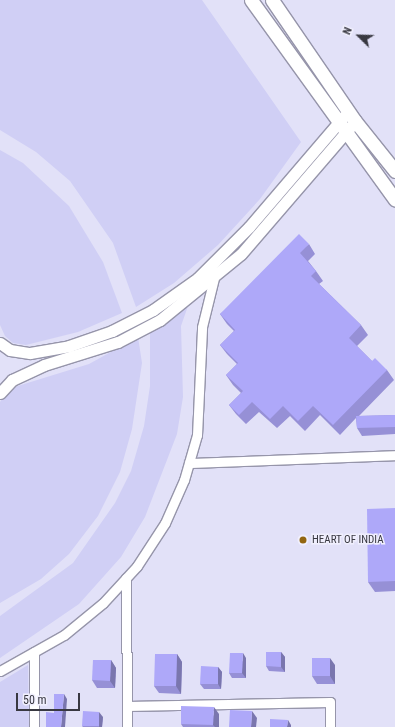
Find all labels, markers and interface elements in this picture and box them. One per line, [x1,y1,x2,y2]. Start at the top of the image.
north arrow [339,16,379,56]
text: N [340,25,355,37]
place label: HEART OF INDIA [312,533,384,547]
marker: HEART OF INDIA [297,534,309,546]
scale bar [18,685,82,711]
text: 50 m [23,693,47,707]

